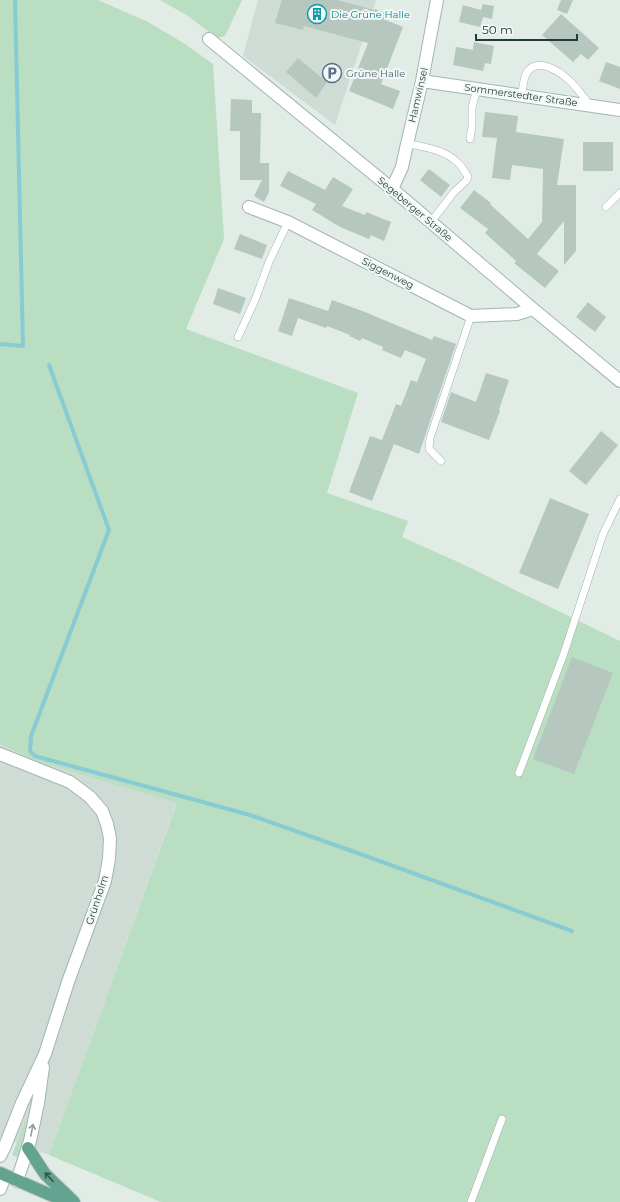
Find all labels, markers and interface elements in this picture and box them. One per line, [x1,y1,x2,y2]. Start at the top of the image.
building icon: Die Grüne Halle [306,3,328,25]
place label: Die Grüne Halle [331,8,410,21]
scale bar [476,16,577,42]
text: 50 m [482,22,513,37]
parking icon: Grüne Halle [321,62,343,84]
street label: Hamwinsel [405,66,431,124]
place label: Grüne Halle [346,67,405,80]
street label: Sommerstedter Straße [464,81,578,109]
street label: Segeberger Straße [375,174,455,244]
street label: Siggenweg [360,254,416,292]
street label: Grünholm [83,873,111,927]
one-way arrow [29,1124,37,1137]
one-way arrow [44,1172,53,1182]

